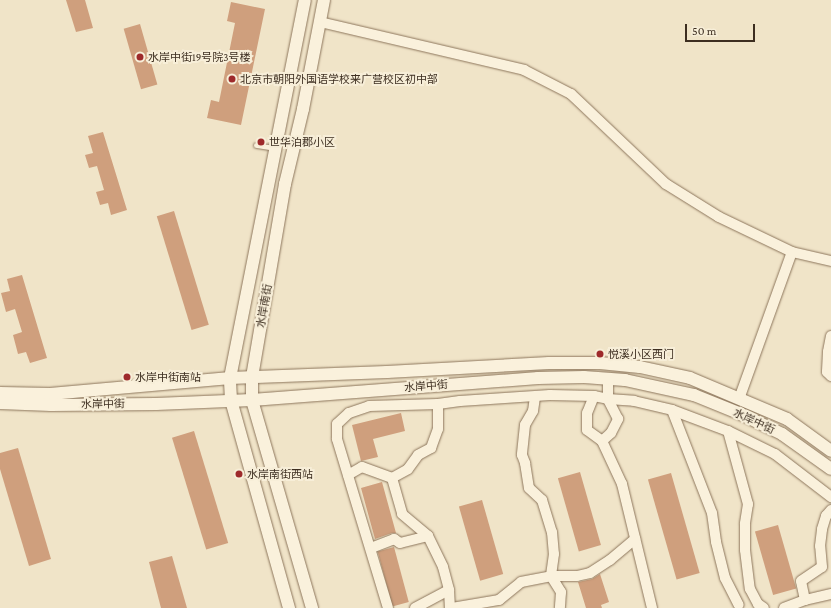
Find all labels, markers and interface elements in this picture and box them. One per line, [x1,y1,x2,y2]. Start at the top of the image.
scale bar [687,16,757,42]
text: 50 m [692,24,716,38]
place label: 水岸中街19号院3号楼 [148,50,250,64]
marker: 水岸中街19号院3号楼 [135,52,145,62]
place label: 北京市朝阳外国语学校来广营校区初中部 [240,72,438,86]
marker: 北京市朝阳外国语学校来广营校区初中部 [227,74,237,84]
place label: 世华泊郡小区 [269,135,335,149]
marker: 世华泊郡小区 [256,137,266,147]
street label: 水岸南街 [254,283,274,329]
place label: 悦溪小区西门 [608,347,674,361]
marker: 悦溪小区西门 [595,349,605,359]
place label: 水岸中街南站 [135,370,201,384]
marker: 水岸中街南站 [122,372,132,382]
street label: 水岸中街 [404,378,448,394]
street label: 水岸中街 [81,397,125,411]
street label: 水岸中街 [731,406,777,436]
place label: 水岸南街西站 [247,467,313,481]
marker: 水岸南街西站 [234,469,244,479]

